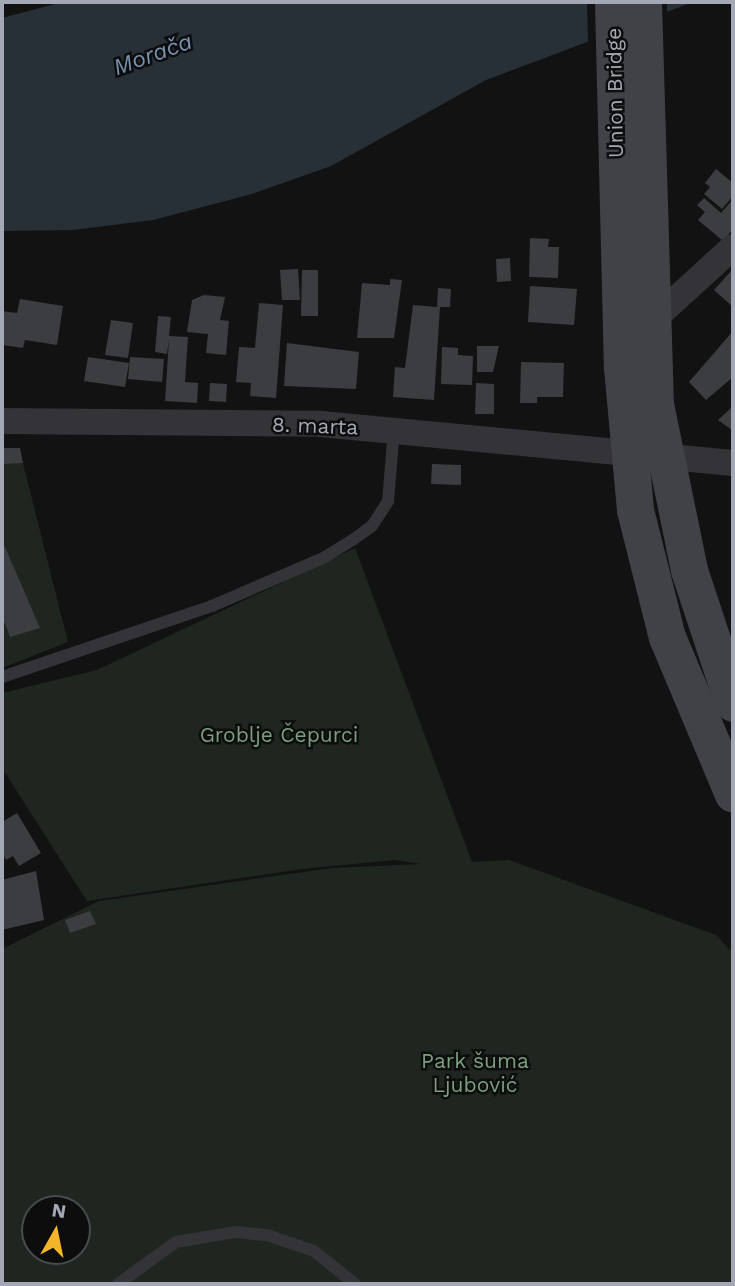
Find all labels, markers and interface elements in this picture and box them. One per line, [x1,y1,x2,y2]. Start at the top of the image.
water label: Morača [110,28,196,82]
street label: Union Bridge [601,28,629,158]
street label: 8. marta [271,412,359,440]
park label: Groblje Čepurci [200,722,358,748]
park label: Park šuma Ljubović [421,1048,529,1098]
north arrow [21,1195,91,1265]
text: N [50,1198,68,1223]

